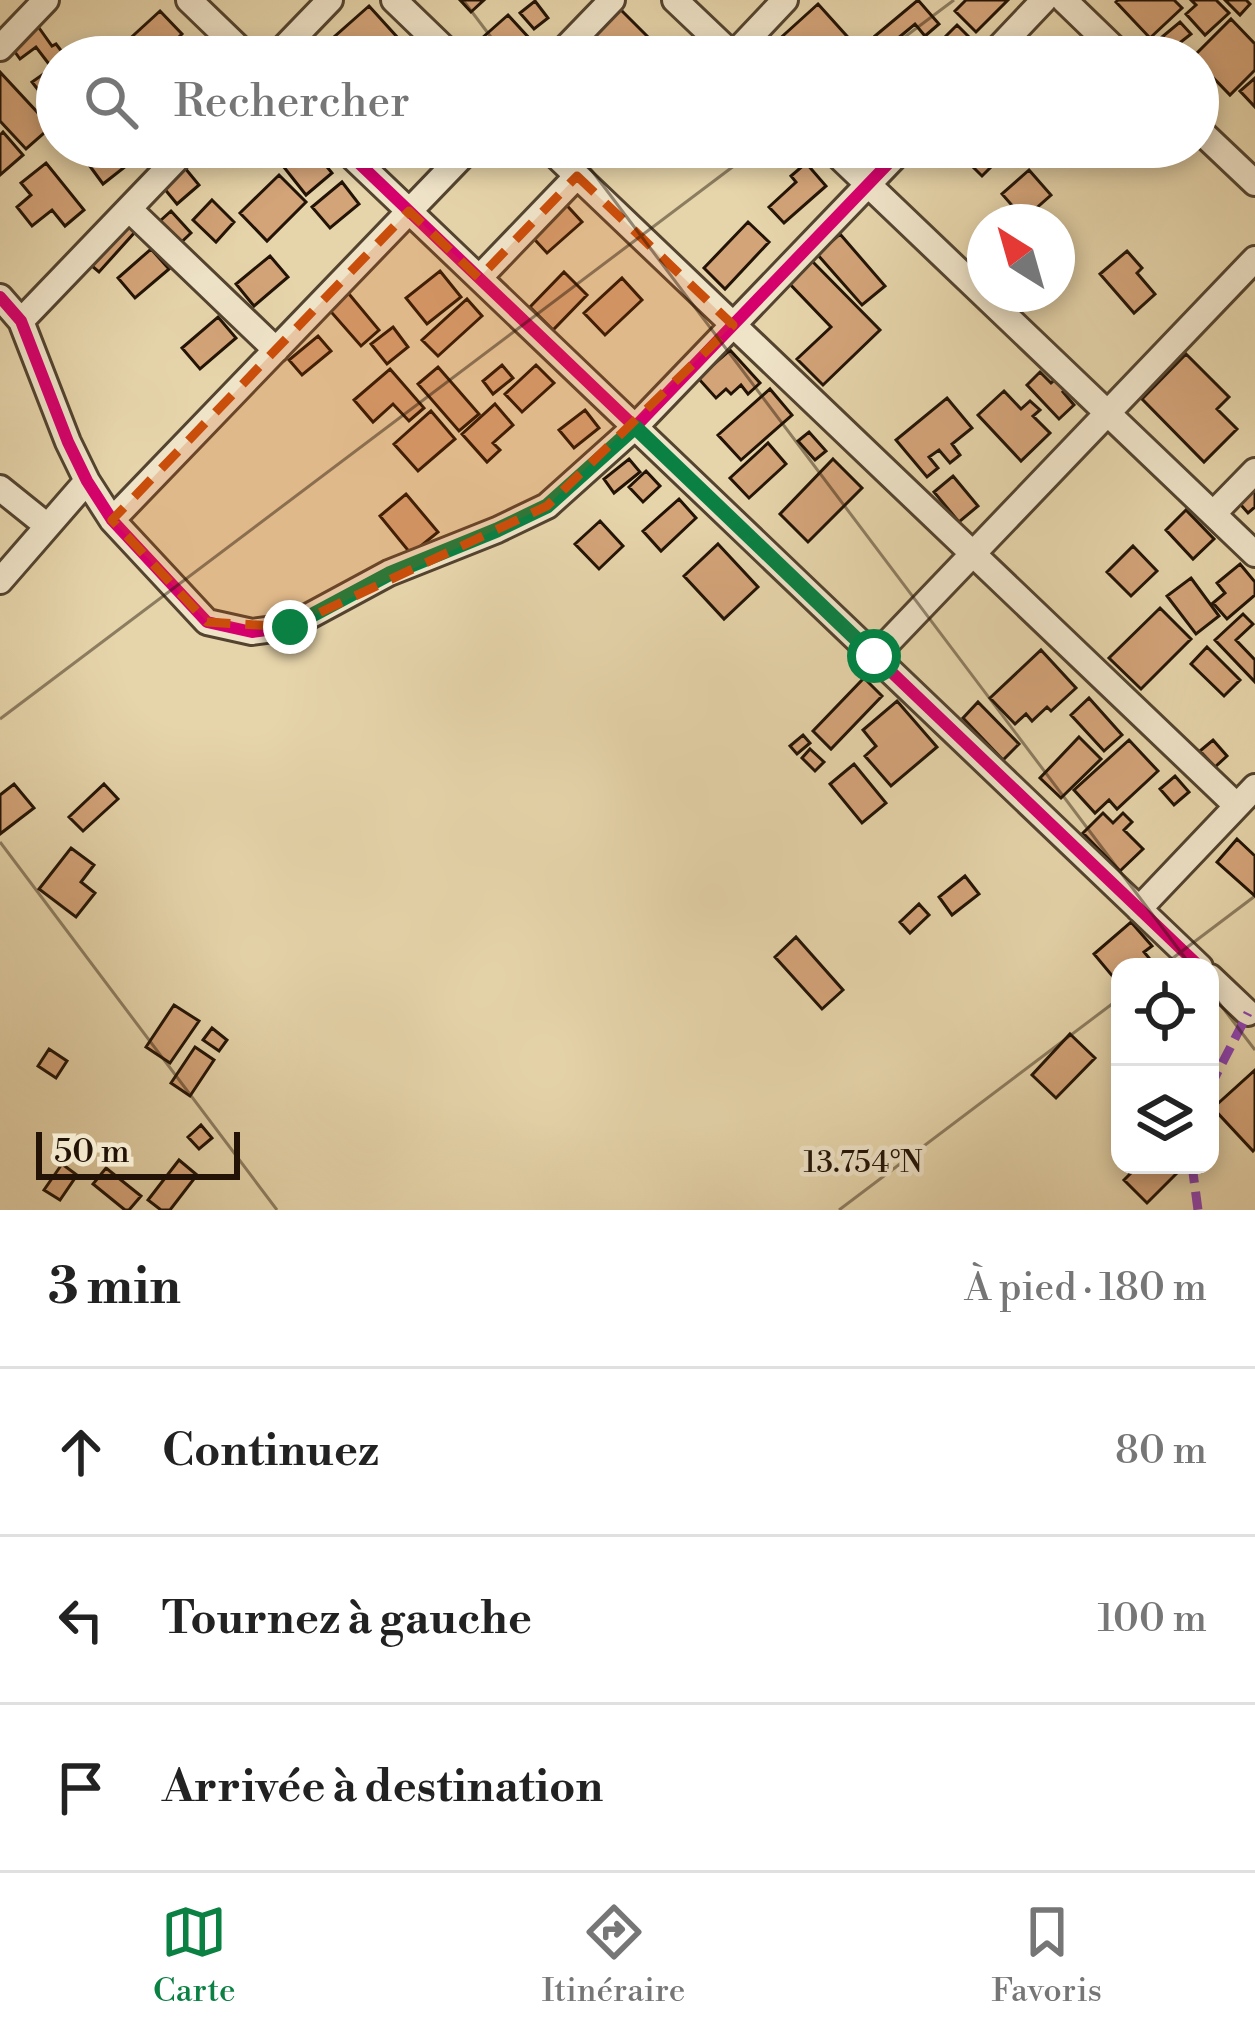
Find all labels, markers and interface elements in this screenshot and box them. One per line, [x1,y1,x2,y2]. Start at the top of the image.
search box [36,36,1219,168]
icon: search [78,69,144,135]
text: Rechercher [174,74,410,131]
north arrow [967,204,1075,312]
route end [263,600,317,654]
route start [847,629,901,683]
map controls [1111,958,1219,1174]
button: locate [1111,958,1219,1066]
button: layers [1111,1066,1219,1174]
scale bar [36,1126,240,1179]
text: 50 m [54,1132,130,1173]
text: 13.754°N [804,1144,922,1182]
text: 3 min [48,1256,181,1320]
text: À pied · 180 m [964,1264,1207,1313]
icon: ahead [48,1419,114,1485]
text: Continuez [162,1423,379,1480]
text: 80 m [1115,1427,1207,1476]
icon: left [48,1587,114,1653]
text: Tournez à gauche [162,1591,532,1648]
text: 100 m [1098,1595,1207,1644]
icon: arrive [48,1755,114,1821]
text: Arrivée à destination [162,1759,603,1816]
tab: Carte [153,1899,236,2012]
tab: Itinéraire [542,1899,685,2012]
tab: Favoris [992,1899,1102,2012]

